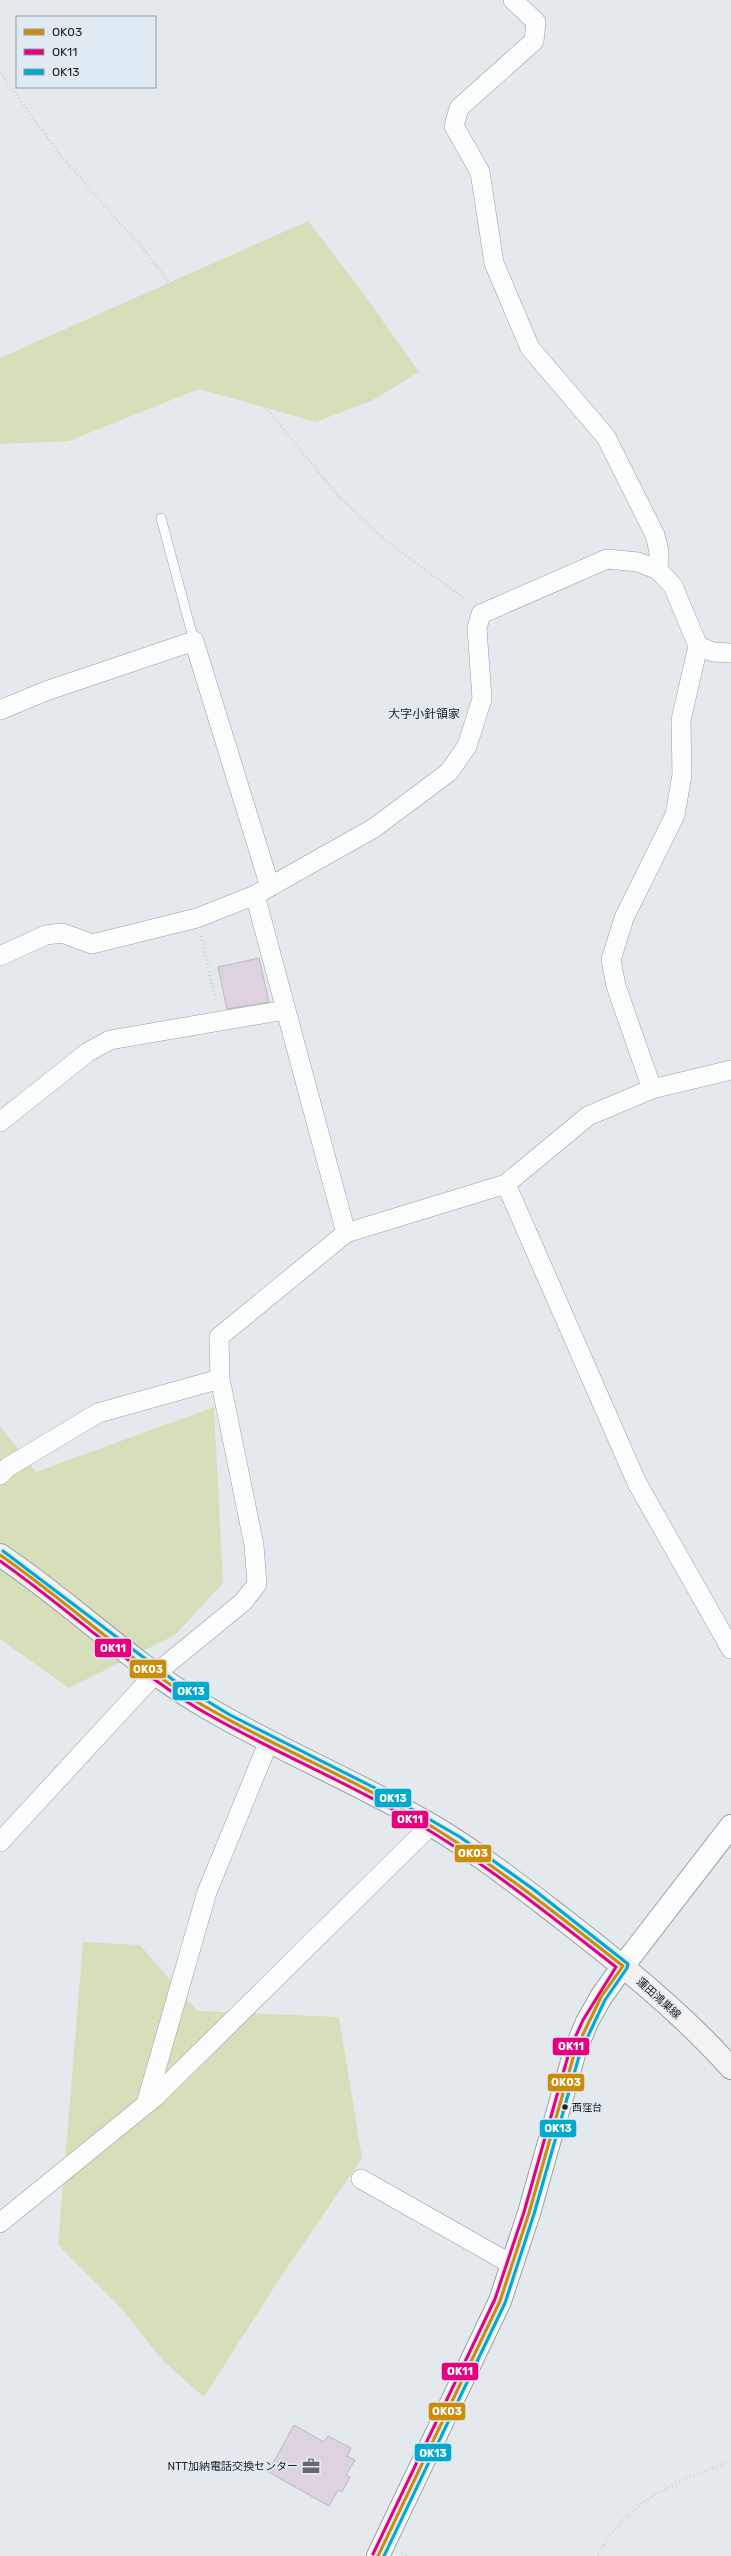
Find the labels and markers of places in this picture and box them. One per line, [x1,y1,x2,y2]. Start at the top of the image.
marker: 西窪台 [560,2102,570,2112]
place label: 西窪台 [572,2102,602,2114]
office icon: NTT加納電話交換センター [301,2456,321,2476]
place label: NTT加納電話交換センター [168,2460,298,2473]

